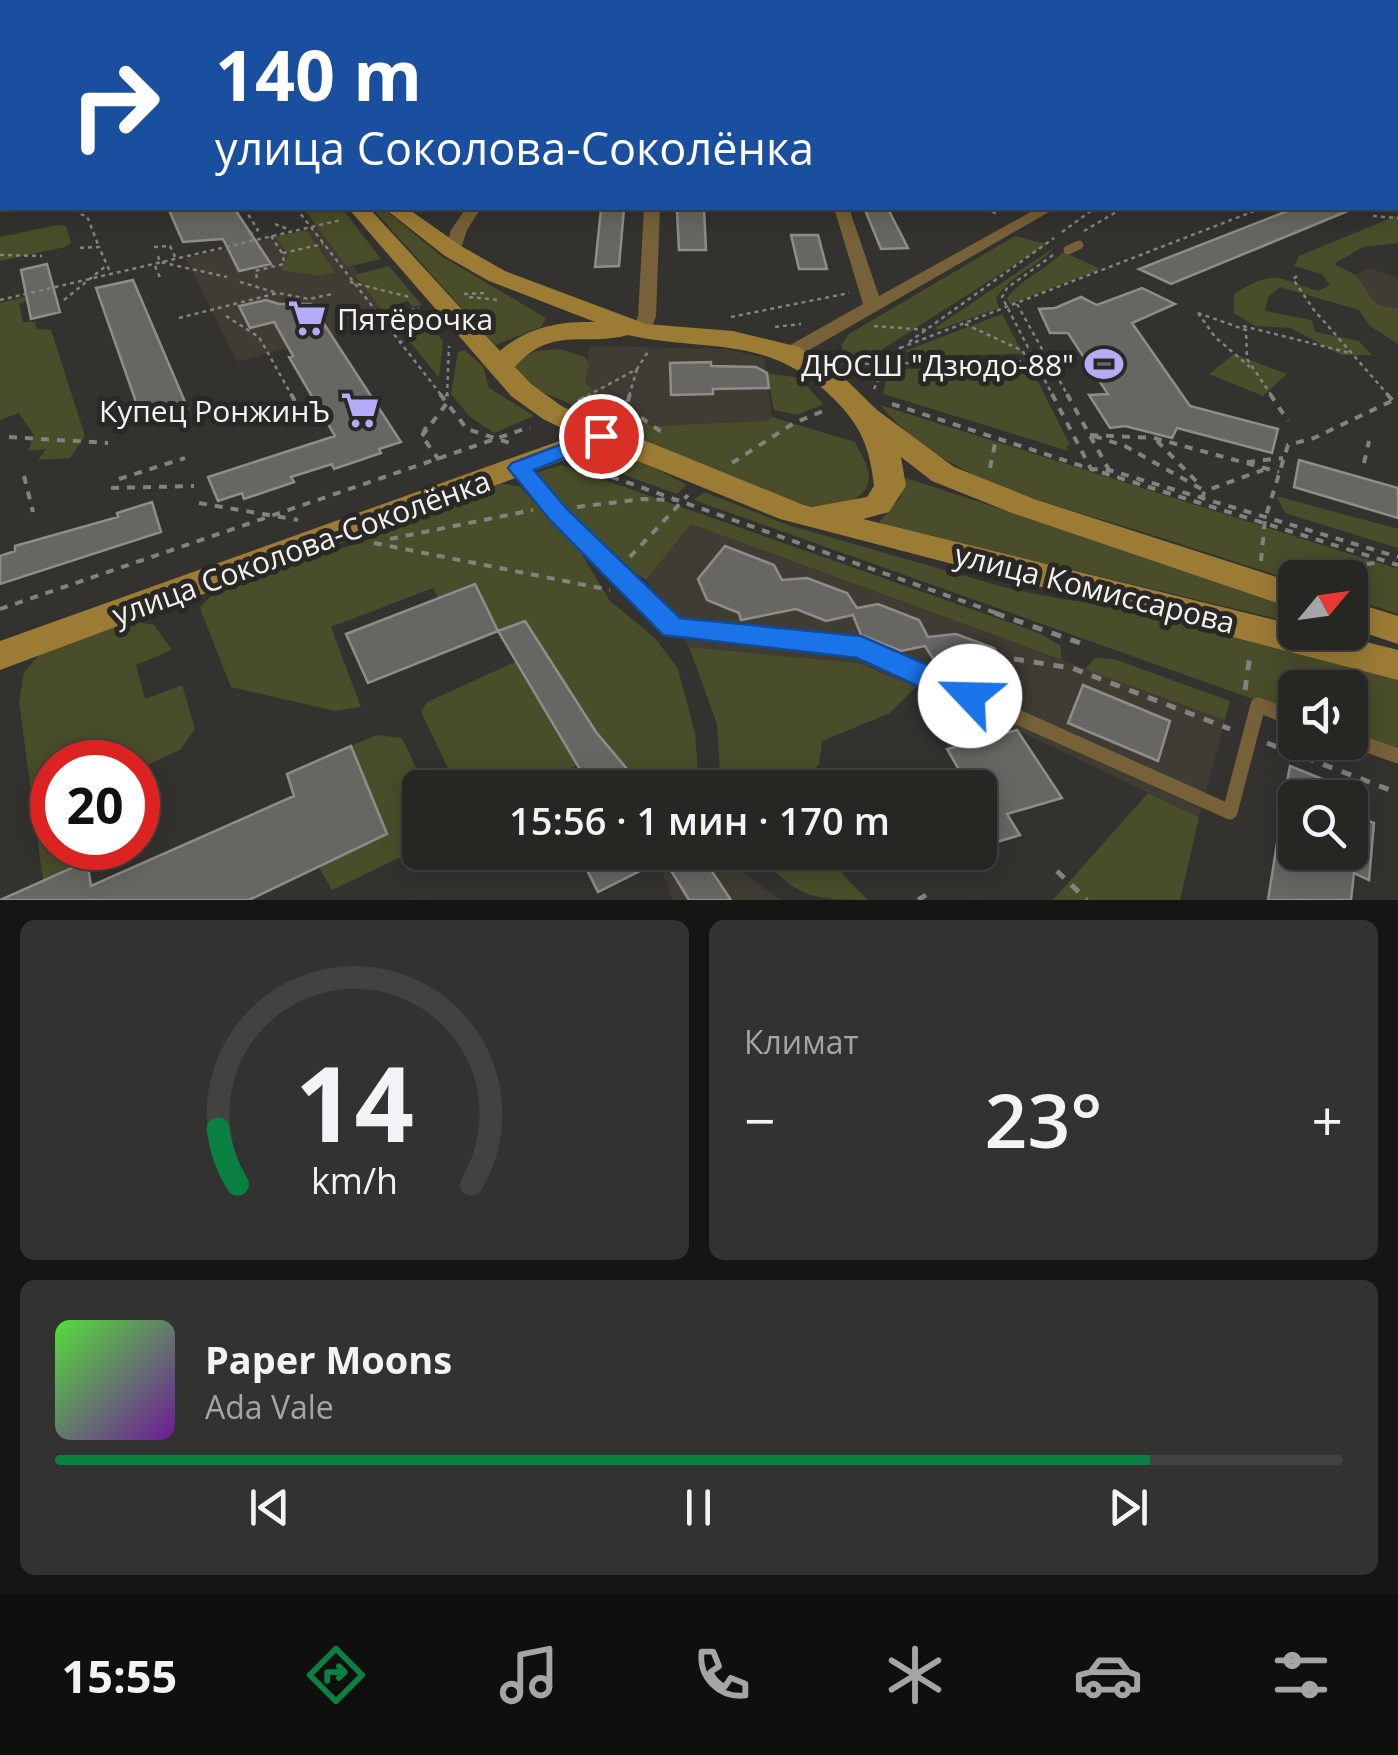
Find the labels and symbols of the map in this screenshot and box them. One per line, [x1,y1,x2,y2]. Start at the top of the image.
supermarket icon: Пятёрочка [286,297,328,339]
place label: Пятёрочка [337,298,493,339]
sports icon: ДЮСШ "Дзюдо-88" [1083,343,1125,385]
place label: ДЮСШ "Дзюдо-88" [801,344,1074,385]
supermarket icon: Купец РонжинЪ [339,389,381,431]
place label: Купец РонжинЪ [99,390,330,431]
pin [559,394,644,479]
street label: улица Соколова-Соколёнка [106,459,496,635]
street label: улица Комиссарова [950,533,1240,643]
north arrow [1278,560,1368,650]
position arrow [918,644,1022,748]
speed limit sign: 20 [30,740,160,870]

